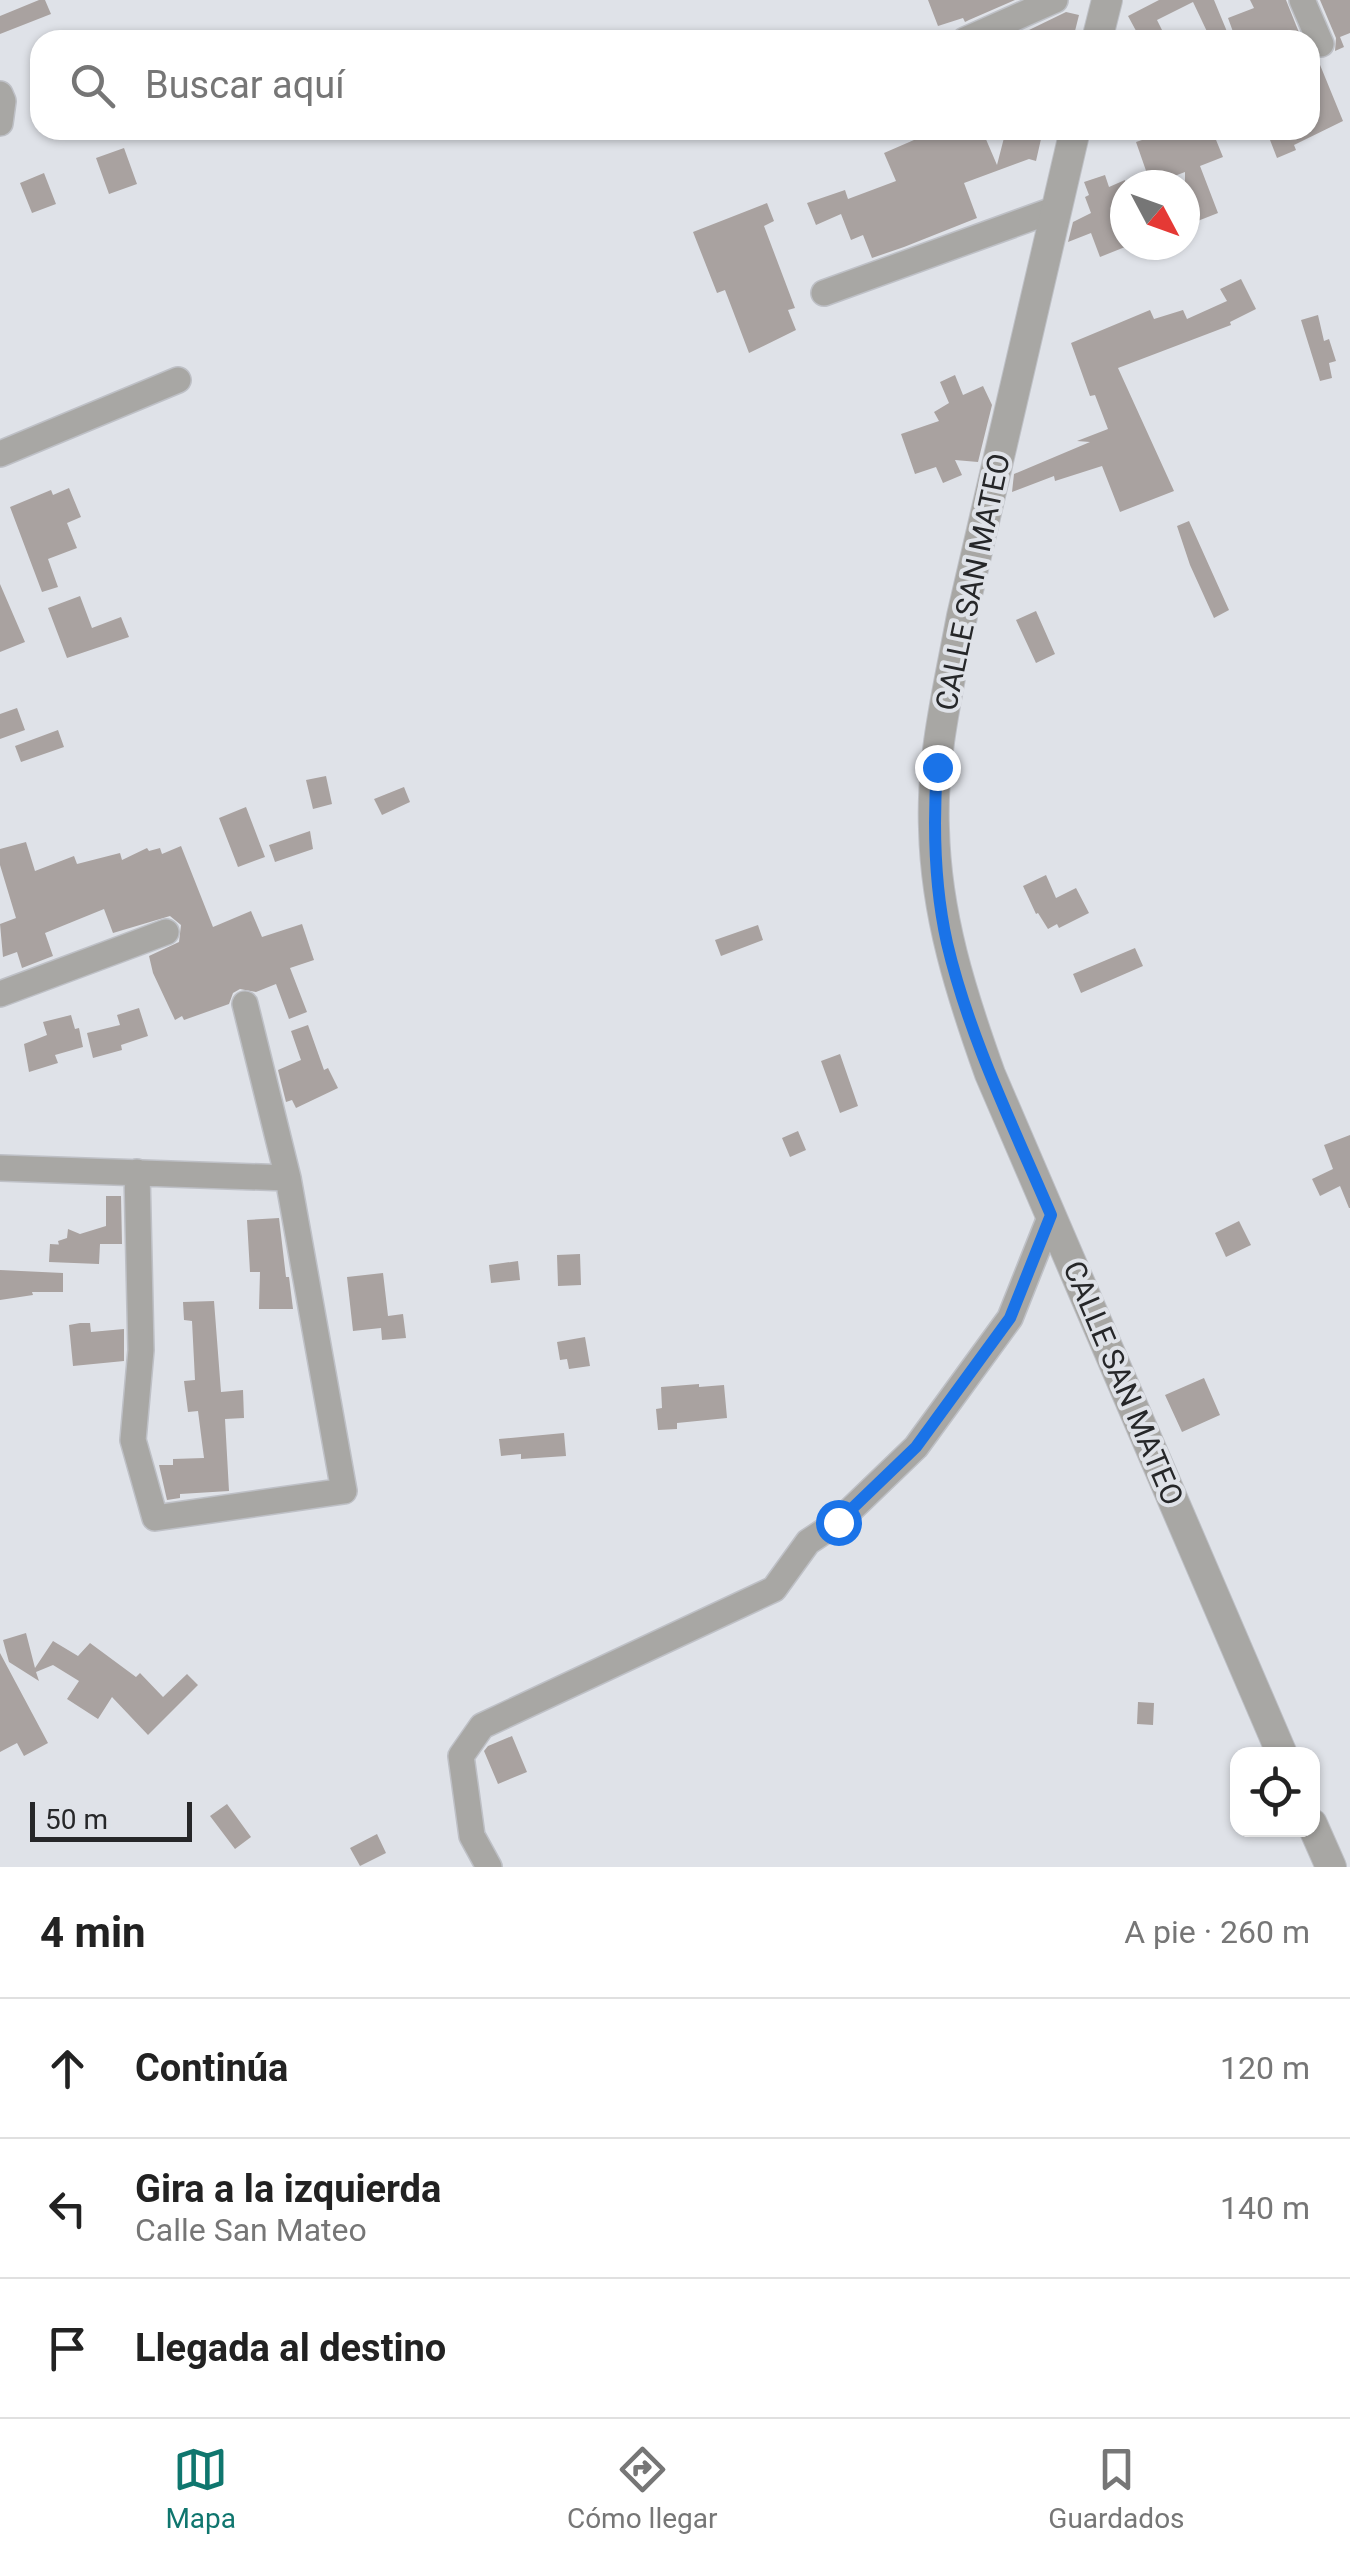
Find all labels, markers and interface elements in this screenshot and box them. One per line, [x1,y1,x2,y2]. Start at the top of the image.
search box [30,30,1320,140]
icon: search [65,58,120,113]
text: Buscar aquí [145,63,345,107]
north arrow [1110,170,1200,260]
street label: CALLE SAN MATEO [928,450,1017,714]
route end [915,745,961,791]
street label: CALLE SAN MATEO [1056,1255,1191,1510]
route start [816,1500,862,1546]
map controls [1230,1747,1320,1837]
button: locate [1230,1747,1320,1837]
scale bar [30,1797,192,1842]
text: 50 m [45,1803,108,1836]
text: 4 min [40,1908,146,1957]
text: A pie · 260 m [1124,1913,1310,1951]
icon: ahead [40,2041,95,2096]
text: Continúa [135,2046,288,2090]
text: 120 m [1220,2049,1310,2087]
text: Gira a la izquierda [135,2167,441,2211]
icon: left [40,2181,95,2236]
text: 140 m [1220,2189,1310,2227]
text: Calle San Mateo [135,2211,367,2249]
icon: arrive [40,2321,95,2376]
text: Llegada al destino [135,2326,446,2370]
tab: Mapa [165,2442,236,2535]
tab: Cómo llegar [567,2442,718,2535]
tab: Guardados [1048,2442,1185,2535]

